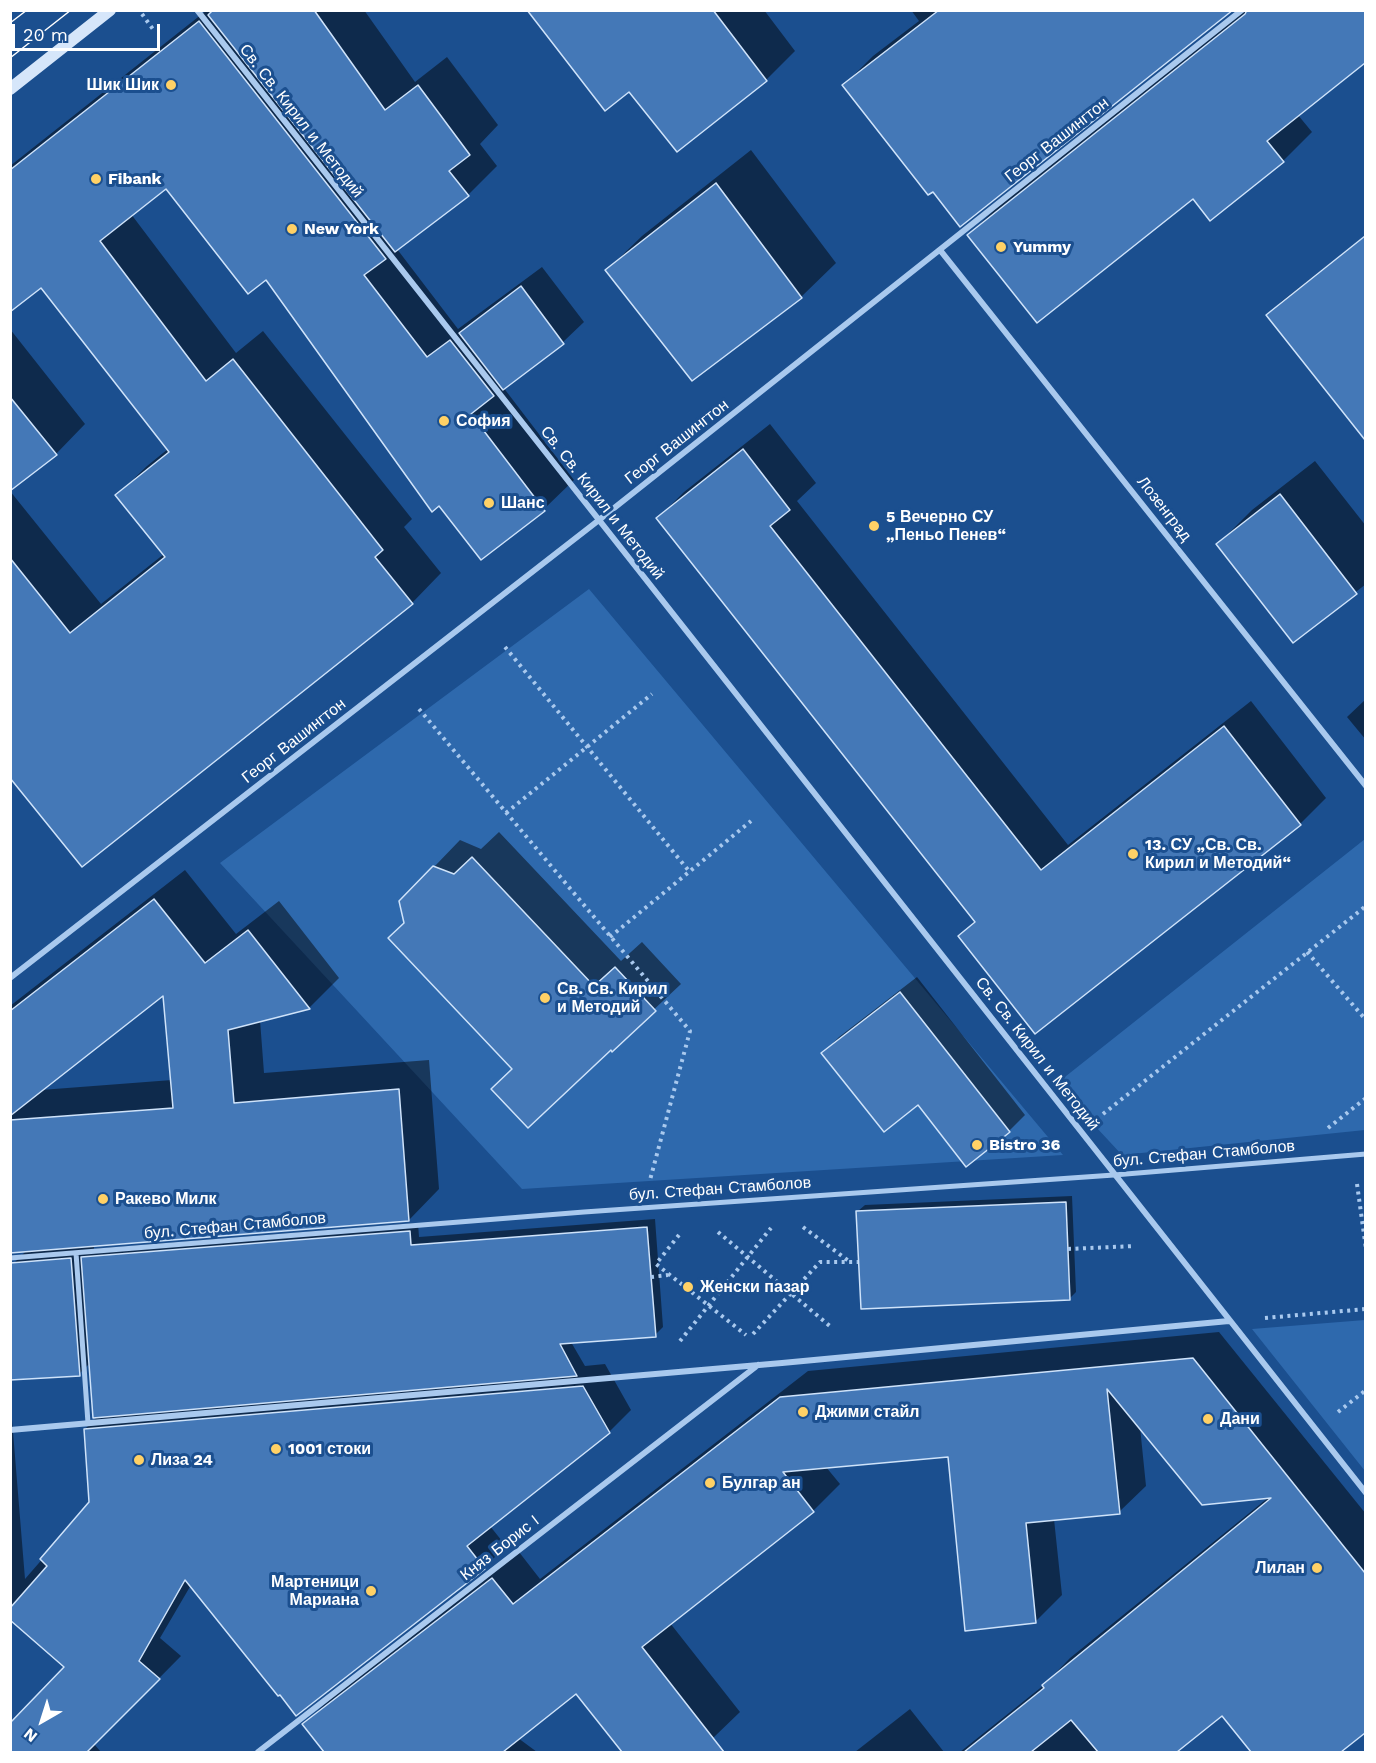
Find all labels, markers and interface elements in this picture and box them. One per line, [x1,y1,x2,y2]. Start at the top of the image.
scale bar [15,12,164,50]
text: 20 m [23,24,68,45]
street label: Св. Св. Кирил и Методий [235,40,367,202]
place label: Шик Шик [87,75,159,95]
marker: Шик Шик [164,78,178,92]
street label: Георг Вашингтон [1001,94,1113,186]
place label: Fibank [108,169,162,189]
marker: Fibank [89,172,103,186]
place label: New York [304,219,379,239]
marker: New York [285,222,299,236]
place label: Yummy [1013,237,1071,257]
marker: Yummy [994,240,1008,254]
street label: Георг Вашингтон [621,396,733,488]
place label: София [456,411,510,431]
marker: София [437,414,451,428]
street label: Св. Св. Кирил и Методий [536,422,668,584]
street label: Лозенград [1133,473,1195,545]
place label: Шанс [501,493,545,513]
marker: Шанс [482,496,496,510]
place label: 5 Вечерно СУ „Пеньо Пенев“ [886,507,1006,545]
marker: 5 Вечерно СУ „Пеньо Пенев“ [867,519,881,533]
street label: Георг Вашингтон [238,695,350,787]
place label: 13. СУ „Св. Св. Кирил и Методий“ [1145,835,1291,873]
marker: 13. СУ „Св. Св. Кирил и Методий“ [1126,847,1140,861]
street label: Св. Св. Кирил и Методий [971,973,1103,1135]
place label: Св. Св. Кирил и Методий [557,979,668,1017]
marker: Св. Св. Кирил и Методий [538,991,552,1005]
place label: Bistro 36 [989,1135,1060,1155]
street label: бул. Стефан Стамболов [1112,1136,1296,1172]
marker: Bistro 36 [970,1138,984,1152]
street label: бул. Стефан Стамболов [628,1173,812,1205]
place label: Ракево Милк [115,1189,217,1209]
marker: Ракево Милк [96,1192,110,1206]
street label: бул. Стефан Стамболов [143,1208,327,1244]
place label: Женски пазар [700,1277,810,1297]
marker: Женски пазар [681,1280,695,1294]
place label: Джими стайл [815,1402,919,1422]
marker: Джими стайл [796,1405,810,1419]
place label: Дани [1220,1409,1260,1429]
marker: Дани [1201,1412,1215,1426]
place label: 1001 стоки [288,1439,371,1459]
marker: 1001 стоки [269,1442,283,1456]
place label: Лиза 24 [151,1450,213,1470]
marker: Лиза 24 [132,1453,146,1467]
place label: Булгар ан [722,1473,801,1493]
marker: Булгар ан [703,1476,717,1490]
street label: Княз Борис I [457,1511,543,1585]
place label: Лилан [1255,1558,1305,1578]
marker: Лилан [1310,1561,1324,1575]
place label: Мартеници Мариана [271,1572,359,1610]
marker: Мартеници Мариана [364,1584,378,1598]
north arrow [12,1691,72,1751]
text: N [20,1724,41,1746]

